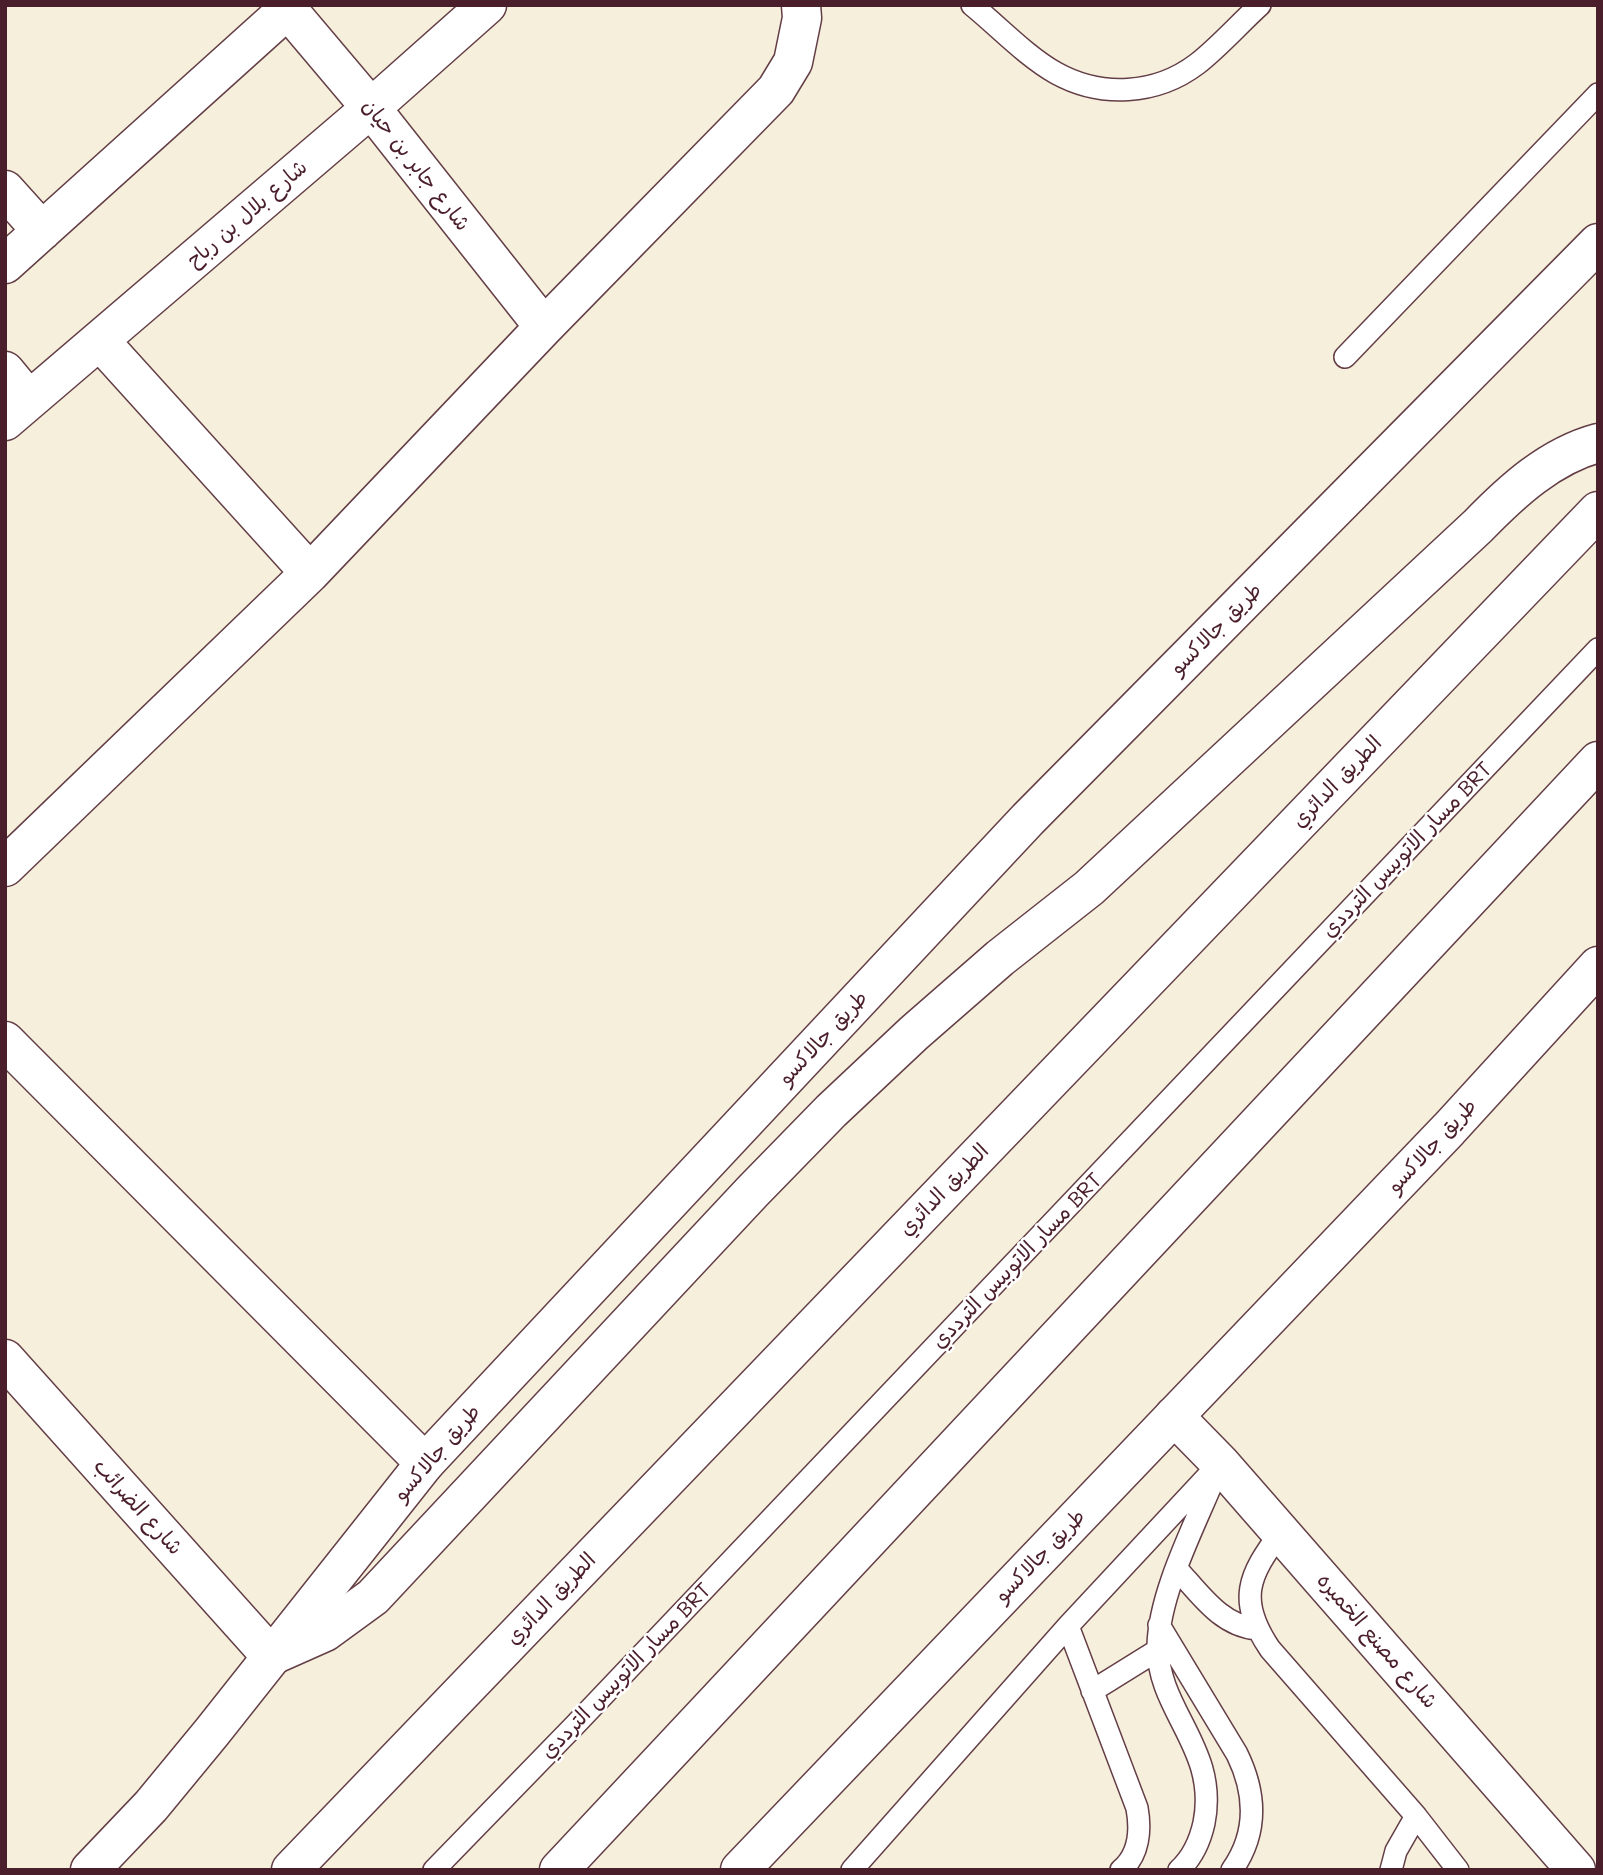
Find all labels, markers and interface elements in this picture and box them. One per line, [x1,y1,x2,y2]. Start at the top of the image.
street label: شارع جابر بن حيان [357,94,475,236]
street label: شارع بلال بن رباح [182,155,312,273]
street label: طريق جالاكسو [1165,578,1267,680]
street label: الطريق الدائري [1287,731,1387,833]
street label: مسار الاتوبيس الترددي BRT [1317,757,1497,943]
street label: طريق جالاكسو [773,986,873,1090]
street label: طريق جالاكسو [1382,1094,1482,1198]
street label: الطريق الدائري [894,1139,994,1241]
street label: مسار الاتوبيس الترددي BRT [927,1168,1107,1354]
street label: طريق جالاكسو [388,1400,486,1506]
street label: شارع الضرائب [88,1454,188,1560]
street label: طريق جالاكسو [989,1504,1091,1608]
street label: الطريق الدائري [501,1548,601,1650]
street label: شارع مصنع الخميره [1311,1568,1443,1714]
street label: مسار الاتوبيس الترددي BRT [536,1578,716,1764]

